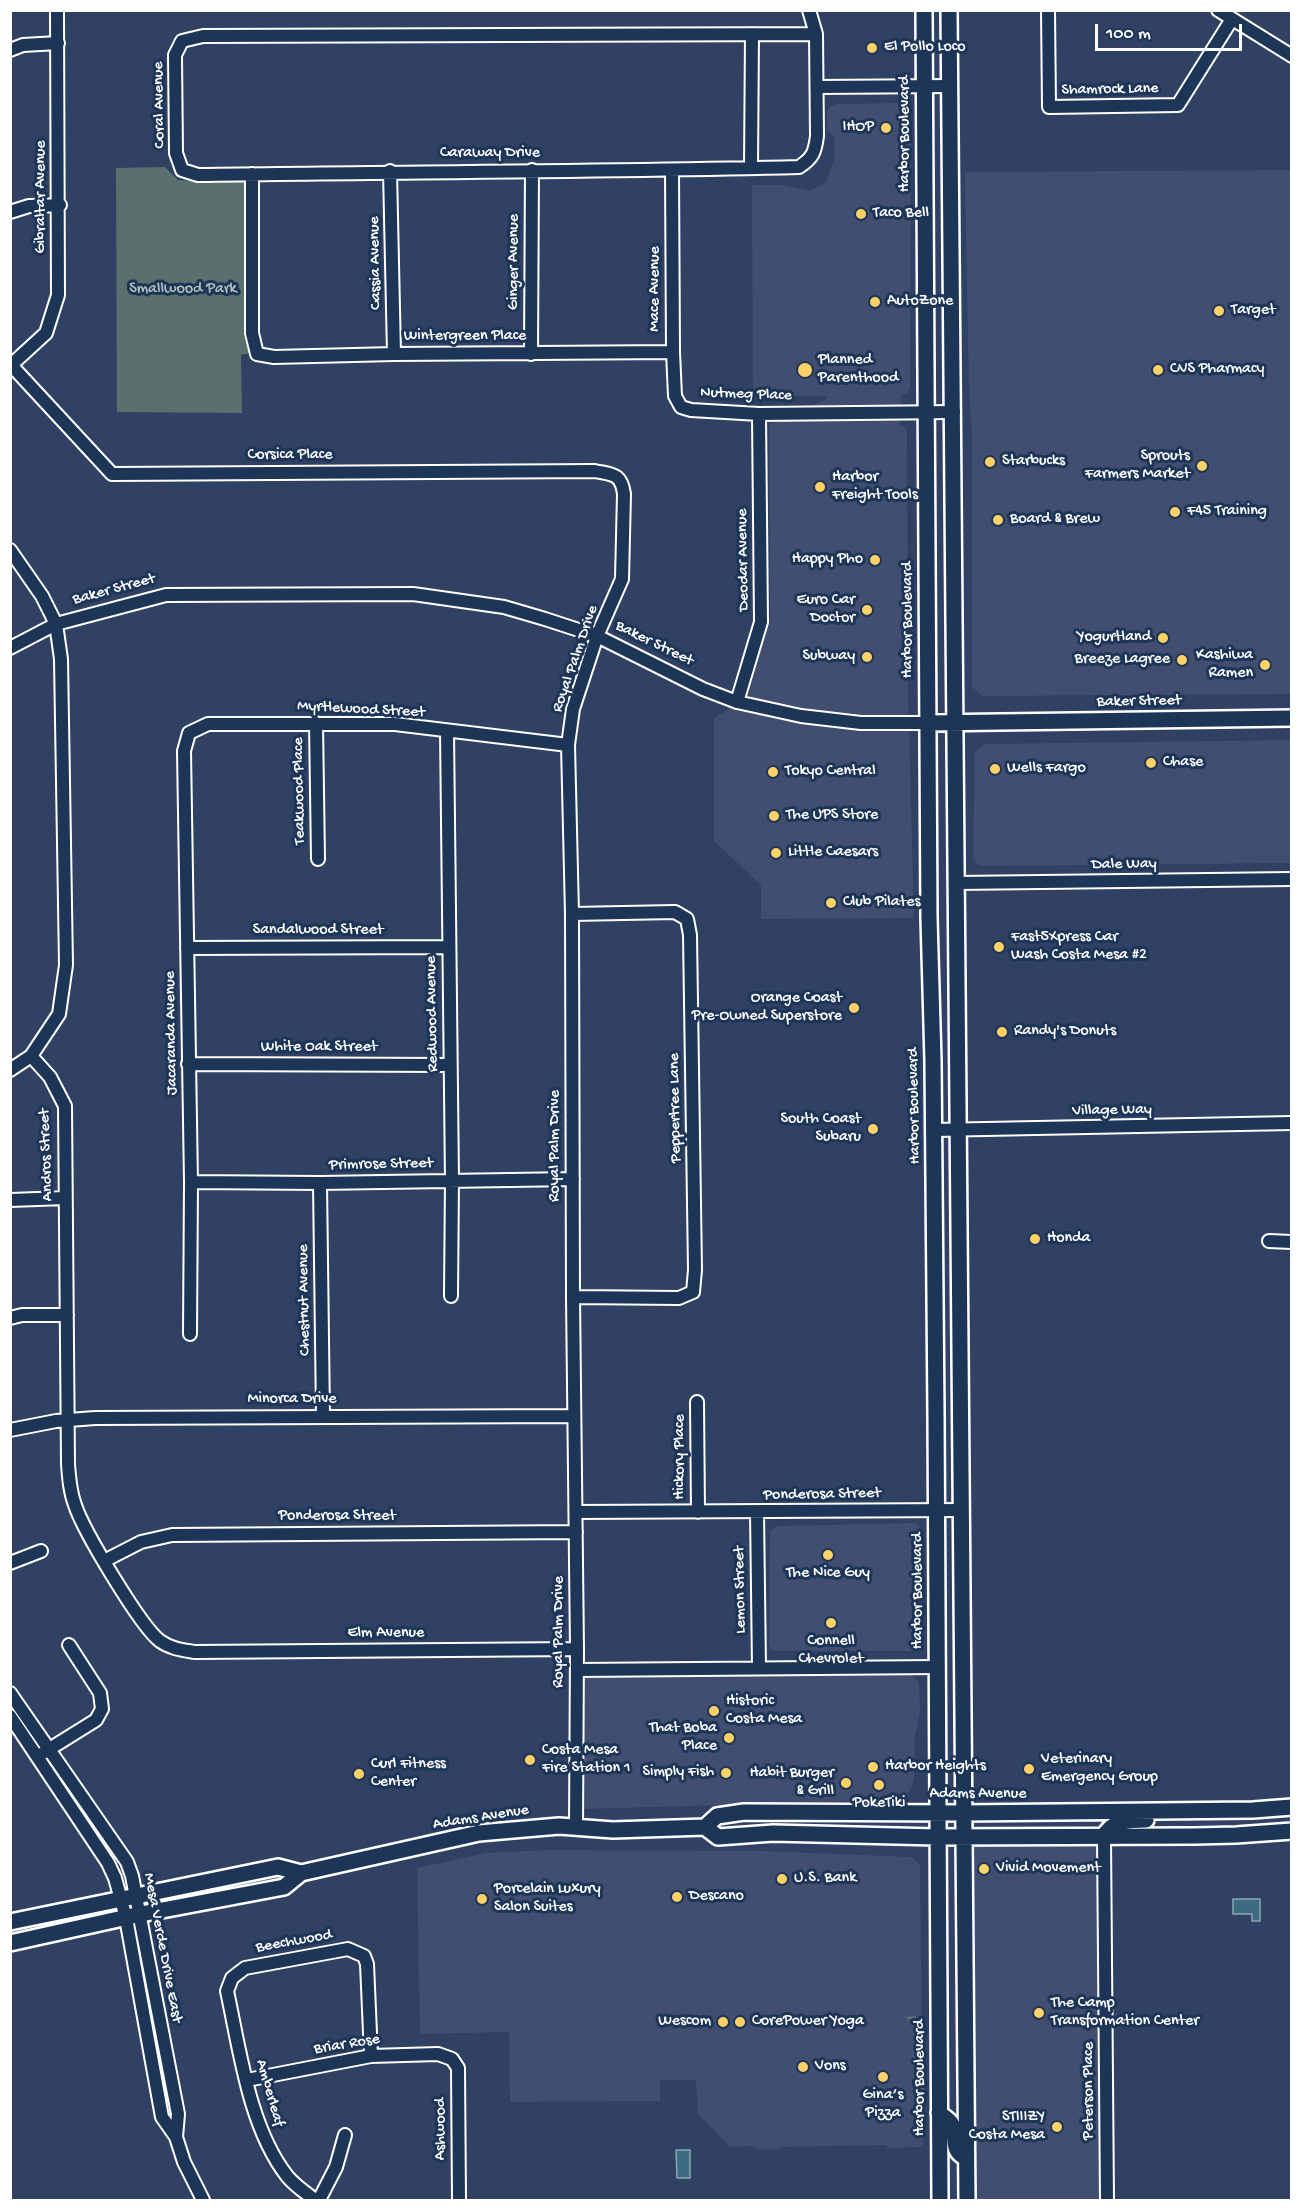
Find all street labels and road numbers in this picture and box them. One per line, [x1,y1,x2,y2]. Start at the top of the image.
street label: Coral Avenue [150,61,170,149]
street label: Harbor Boulevard [896,76,916,192]
street label: Shamrock Lane [1061,80,1159,100]
street label: Gibraltar Avenue [32,140,52,254]
street label: Caraway Drive [440,144,540,164]
street label: Ginger Avenue [505,214,525,310]
street label: Cassia Avenue [366,216,386,310]
street label: Mace Avenue [646,246,666,332]
street label: Wintergreen Place [404,327,526,347]
street label: Nutmeg Place [700,384,792,406]
street label: Corsica Place [247,446,333,466]
street label: Deodar Avenue [734,508,754,612]
street label: Harbor Boulevard [899,562,919,678]
street label: Baker Street [71,570,157,610]
street label: Royal Palm Drive [549,603,603,715]
street label: Baker Street [612,617,696,671]
street label: Baker Street [1097,692,1181,712]
street label: Myrtlewood Street [297,697,425,723]
street label: Teakwood Place [289,737,311,845]
street label: Dale Way [1091,855,1157,875]
street label: Sandalwood Street [253,921,383,941]
street label: Redwood Avenue [422,956,444,1072]
street label: Jacaranda Avenue [161,971,183,1095]
street label: White Oak Street [261,1038,377,1058]
street label: Harbor Boulevard [904,1048,926,1164]
street label: Peppertree Lane [665,1053,687,1163]
street label: Royal Palm Drive [546,1090,566,1202]
street label: Village Way [1072,1101,1152,1121]
street label: Andros Street [36,1108,58,1202]
street label: Primrose Street [329,1154,433,1176]
street label: Chestnut Avenue [294,1244,316,1356]
street label: Minorca Drive [247,1390,337,1410]
street label: Hickory Place [671,1414,691,1500]
street label: Ponderosa Street [763,1484,881,1506]
street label: Ponderosa Street [278,1507,396,1527]
street label: Harbor Boulevard [909,1533,929,1649]
street label: Lemon Street [731,1546,751,1634]
street label: Royal Palm Drive [550,1576,570,1688]
street label: Elm Avenue [348,1624,424,1644]
street label: Adams Avenue [930,1785,1026,1805]
street label: Adams Avenue [432,1801,530,1835]
street label: Mesa Verde Drive East [138,1872,186,2024]
street label: Beechwood [254,1926,334,1958]
street label: Harbor Boulevard [911,2020,931,2136]
street label: Briar Rose [313,2030,381,2060]
street label: Peterson Place [1080,2042,1100,2140]
street label: Amberleaf [250,2057,288,2129]
street label: Ashwood [432,2098,452,2160]

